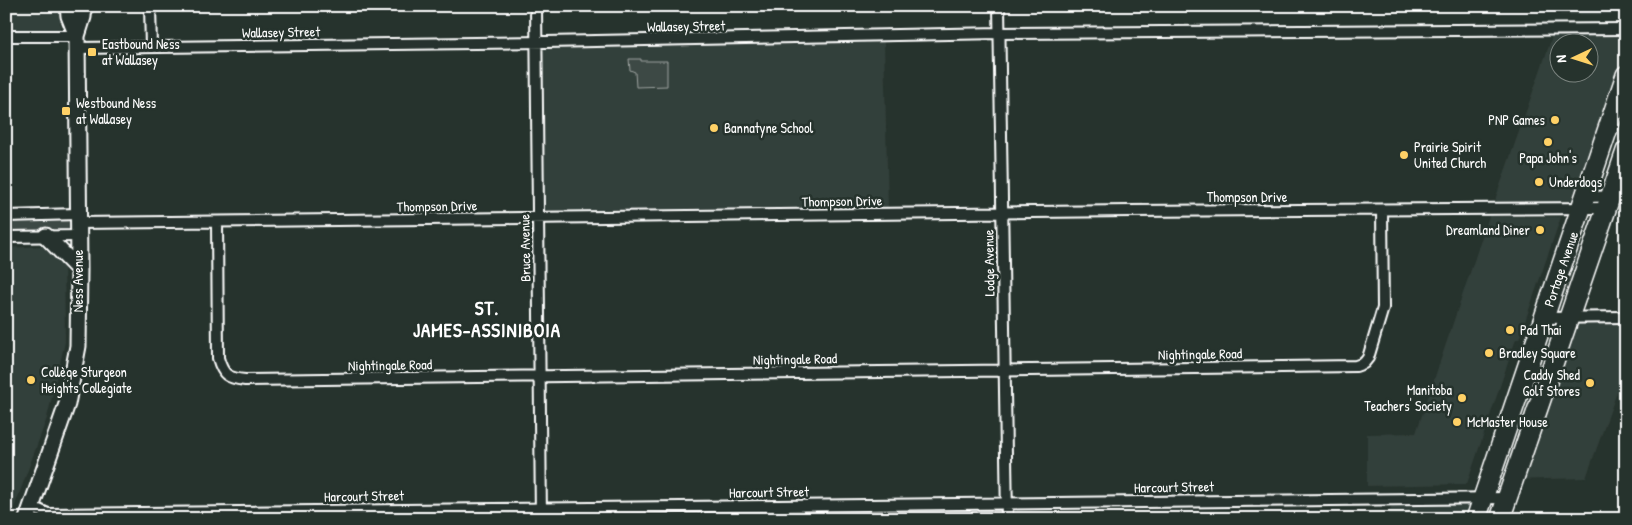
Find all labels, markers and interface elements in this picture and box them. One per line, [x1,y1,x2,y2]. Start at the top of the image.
street label: Wallasey Street [647,15,726,37]
street label: Wallasey Street [242,21,321,43]
north arrow [1550,32,1600,82]
place label: Eastbound Ness at Wallasey [102,34,180,70]
marker: Eastbound Ness at Wallasey [86,46,98,58]
text: N [1551,54,1570,63]
place label: Westbound Ness at Wallasey [76,93,156,129]
marker: Westbound Ness at Wallasey [60,105,72,117]
place label: PNP Games [1488,110,1545,129]
marker: PNP Games [1549,114,1561,126]
place label: Bannatyne School [724,118,814,138]
marker: Bannatyne School [708,122,720,134]
marker: Papa John's [1542,136,1554,148]
place label: Prairie Spirit United Church [1414,137,1486,172]
place label: Papa John's [1519,148,1577,168]
marker: Prairie Spirit United Church [1398,149,1410,161]
place label: Underdogs [1549,172,1602,192]
marker: Underdogs [1533,176,1545,188]
street label: Thompson Drive [1207,187,1288,207]
street label: Thompson Drive [802,190,883,212]
street label: Thompson Drive [397,195,478,217]
street label: Bruce Avenue [514,214,535,282]
place label: Dreamland Diner [1446,220,1531,239]
marker: Dreamland Diner [1534,224,1546,236]
street label: Portage Avenue [1539,228,1583,309]
street label: Lodge Avenue [978,229,1000,297]
street label: Ness Avenue [68,249,87,312]
district label: ST. JAMES-ASSINIBOIA [413,295,561,343]
place label: Pad Thai [1520,320,1562,339]
marker: Pad Thai [1504,324,1516,336]
street label: Nightingale Road [1158,343,1243,365]
place label: Bradley Square [1499,343,1576,363]
marker: Bradley Square [1483,347,1495,359]
street label: Nightingale Road [753,348,838,370]
street label: Nightingale Road [348,354,433,376]
place label: Collège Sturgeon Heights Collegiate [41,362,132,398]
place label: Caddy Shed Golf Stores [1522,365,1581,400]
marker: Collège Sturgeon Heights Collegiate [25,374,37,386]
marker: Caddy Shed Golf Stores [1584,377,1596,389]
place label: Manitoba Teachers' Society [1364,380,1453,416]
marker: Manitoba Teachers' Society [1456,392,1468,404]
place label: McMaster House [1467,412,1548,431]
marker: McMaster House [1451,416,1463,428]
street label: Harcourt Street [1134,476,1214,497]
street label: Harcourt Street [729,481,809,502]
street label: Harcourt Street [324,485,404,506]

